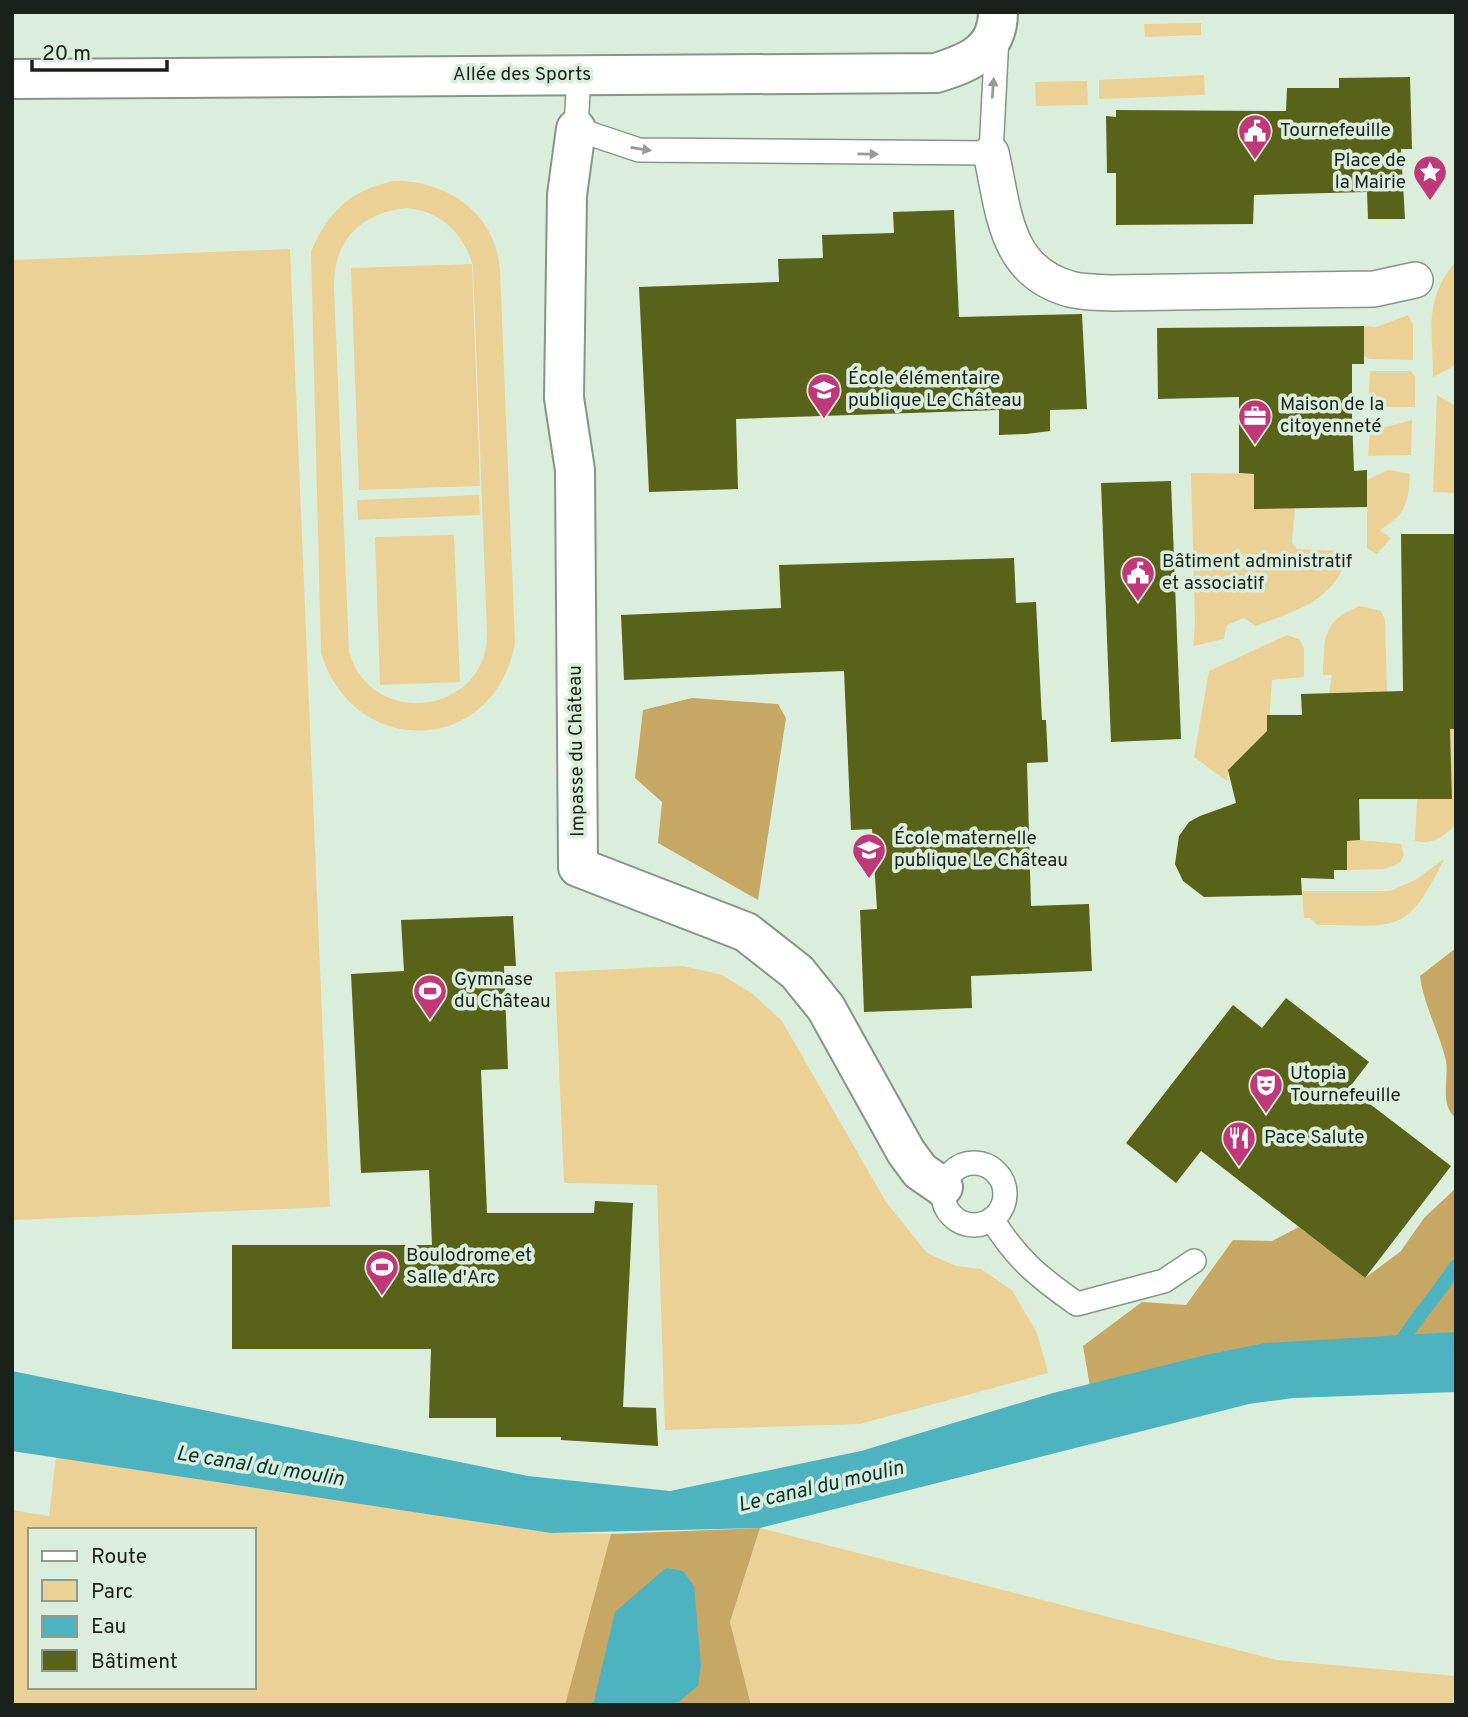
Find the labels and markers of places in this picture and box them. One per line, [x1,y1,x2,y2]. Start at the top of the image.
public building icon: Tournefeuille [1236,112,1274,161]
place label: Tournefeuille [1280,119,1391,143]
place label: Place de la Mairie [1334,149,1406,195]
place icon: Place de la Mairie [1411,153,1449,202]
place label: École élémentaire publique Le Château [848,366,1022,413]
school or university icon: École élémentaire publique Le Château [805,371,843,420]
place label: Maison de la citoyenneté [1280,393,1384,439]
office icon: Maison de la citoyenneté [1236,397,1274,446]
place label: Bâtiment administratif et associatif [1162,550,1353,596]
public building icon: Bâtiment administratif et associatif [1119,554,1157,603]
place label: École maternelle publique Le Château [894,826,1068,873]
school or university icon: École maternelle publique Le Château [850,831,888,880]
place label: Gymnase du Château [454,968,551,1014]
sports icon: Gymnase du Château [411,972,449,1021]
place label: Utopia Tournefeuille [1290,1062,1401,1108]
theatre icon: Utopia Tournefeuille [1247,1066,1285,1115]
restaurant icon: Pace Salute [1220,1119,1258,1168]
place label: Pace Salute [1264,1126,1364,1150]
place label: Boulodrome et Salle d'Arc [406,1244,532,1290]
sports icon: Boulodrome et Salle d'Arc [363,1248,401,1297]

